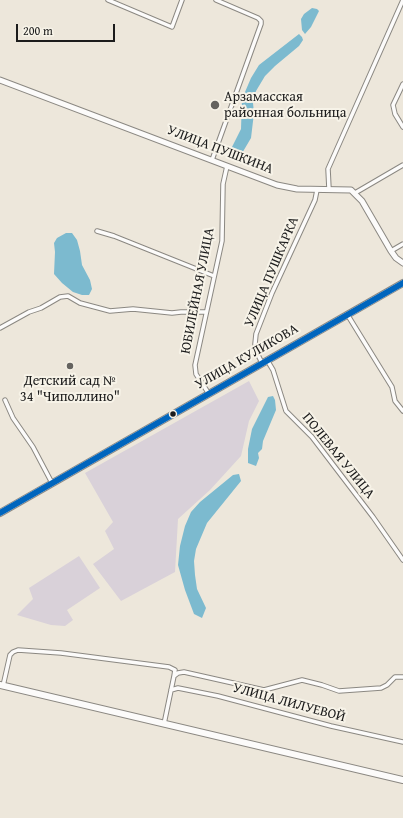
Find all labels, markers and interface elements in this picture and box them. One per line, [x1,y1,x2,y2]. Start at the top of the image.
scale bar [18,16,117,42]
text: 200 m [23,22,53,39]
place label: Арзамасская районная больница [224,89,346,122]
marker: Арзамасская районная больница [209,99,221,111]
street label: УЛИЦА ПУШКИНА [164,122,276,178]
street label: УЛИЦА ПУШКАРКА [241,214,303,330]
street label: ЮБИЛЕЙНАЯ УЛИЦА [178,226,218,356]
street label: УЛИЦА КУЛИКОВА [192,321,302,393]
marker: Детский сад № 34 "Чиполлино" [65,361,75,371]
place label: Детский сад № 34 "Чиполлино" [20,373,120,406]
unlabelled marker [168,409,178,419]
street label: ПОЛЕВАЯ УЛИЦА [298,410,378,502]
street label: УЛИЦА ЛИЛУЕВОЙ [231,680,347,726]

